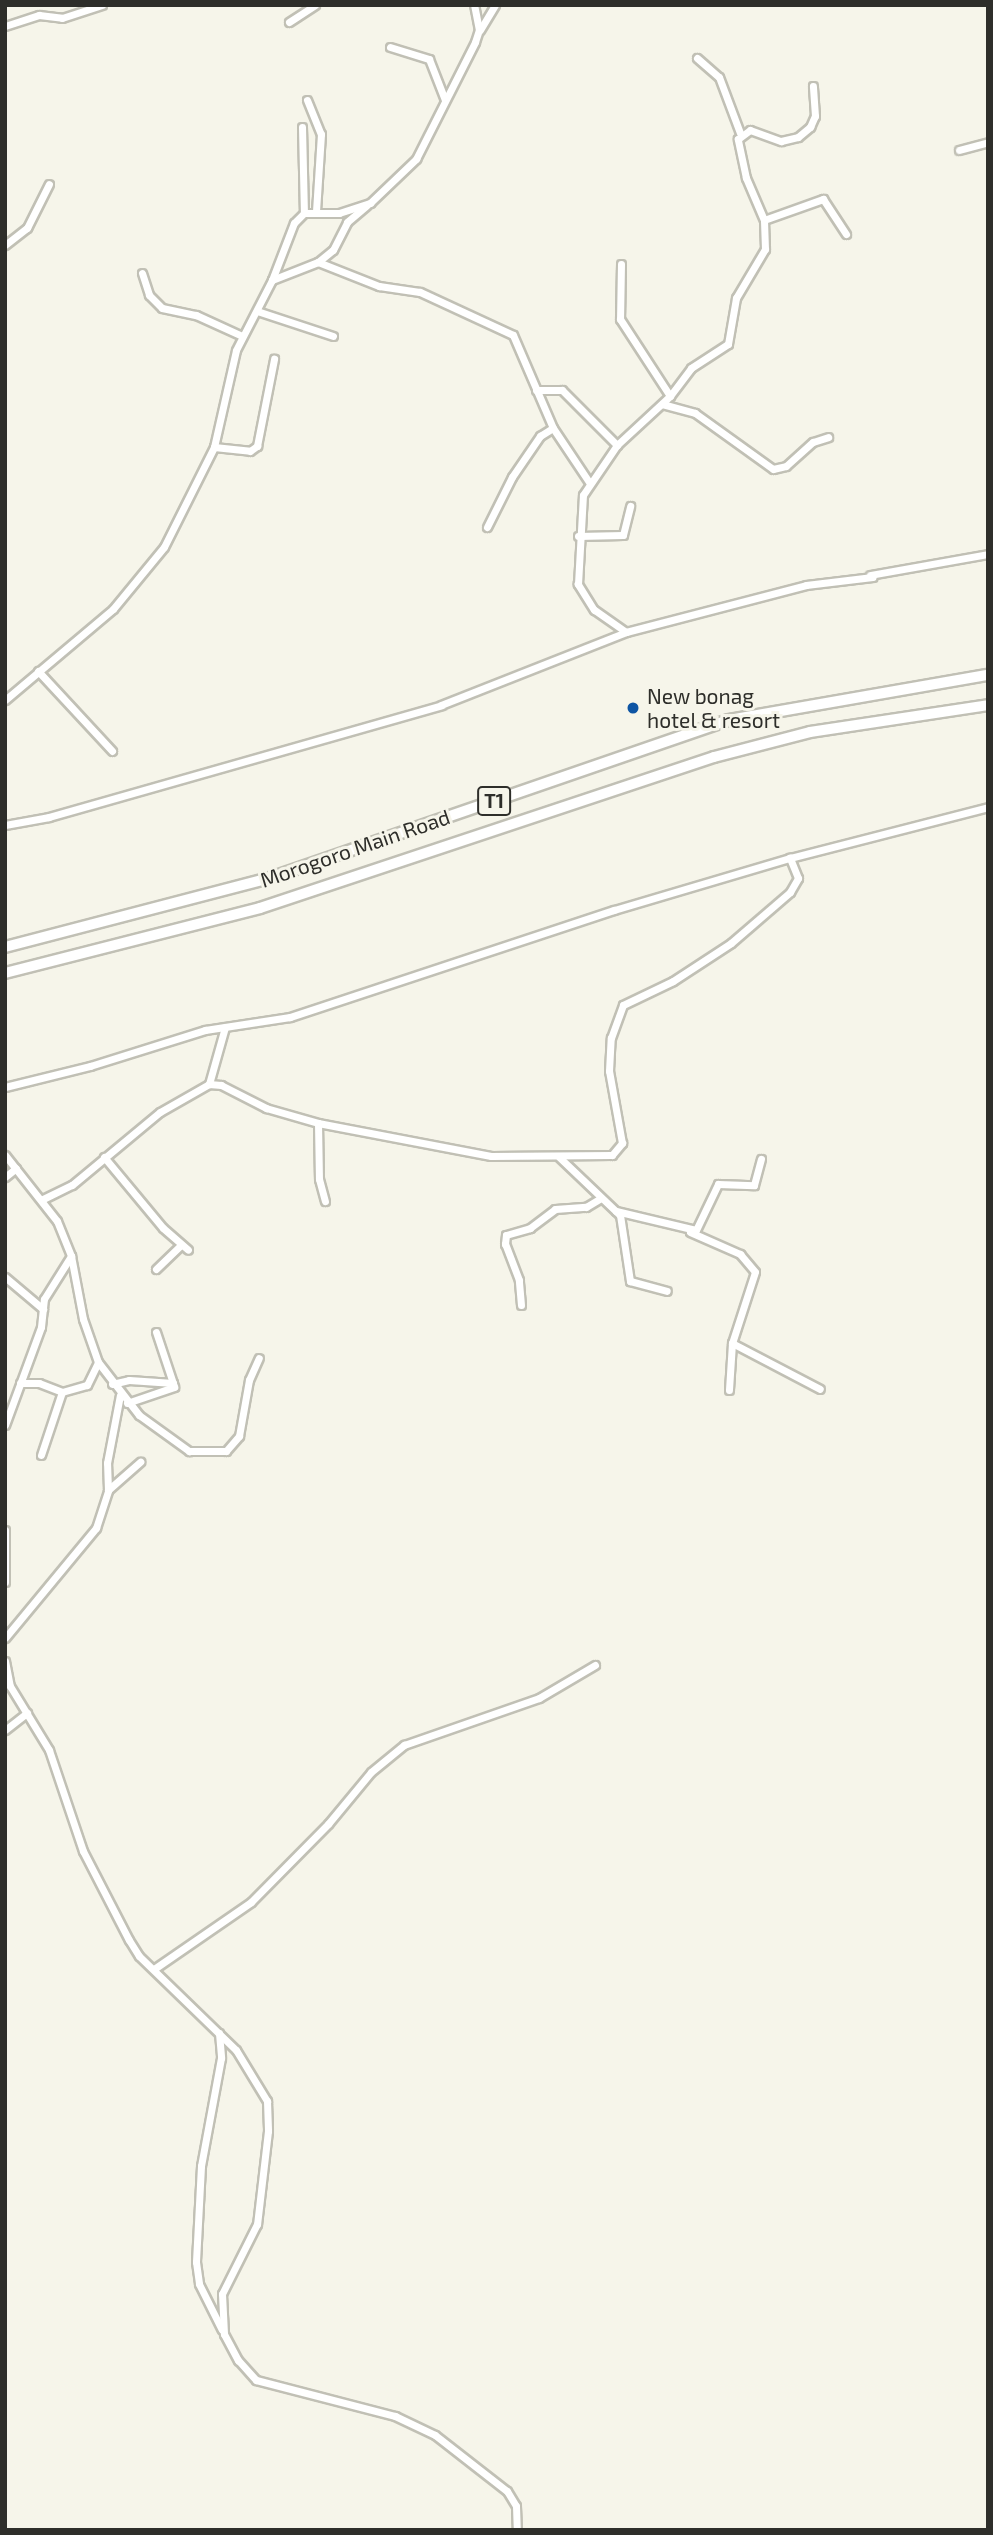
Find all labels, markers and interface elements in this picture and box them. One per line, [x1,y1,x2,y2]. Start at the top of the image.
place label: New bonag hotel & resort [647,683,781,733]
marker: New bonag hotel & resort [625,700,641,716]
road number: T1 [476,786,512,816]
street label: Morogoro Main Road [257,804,453,892]

